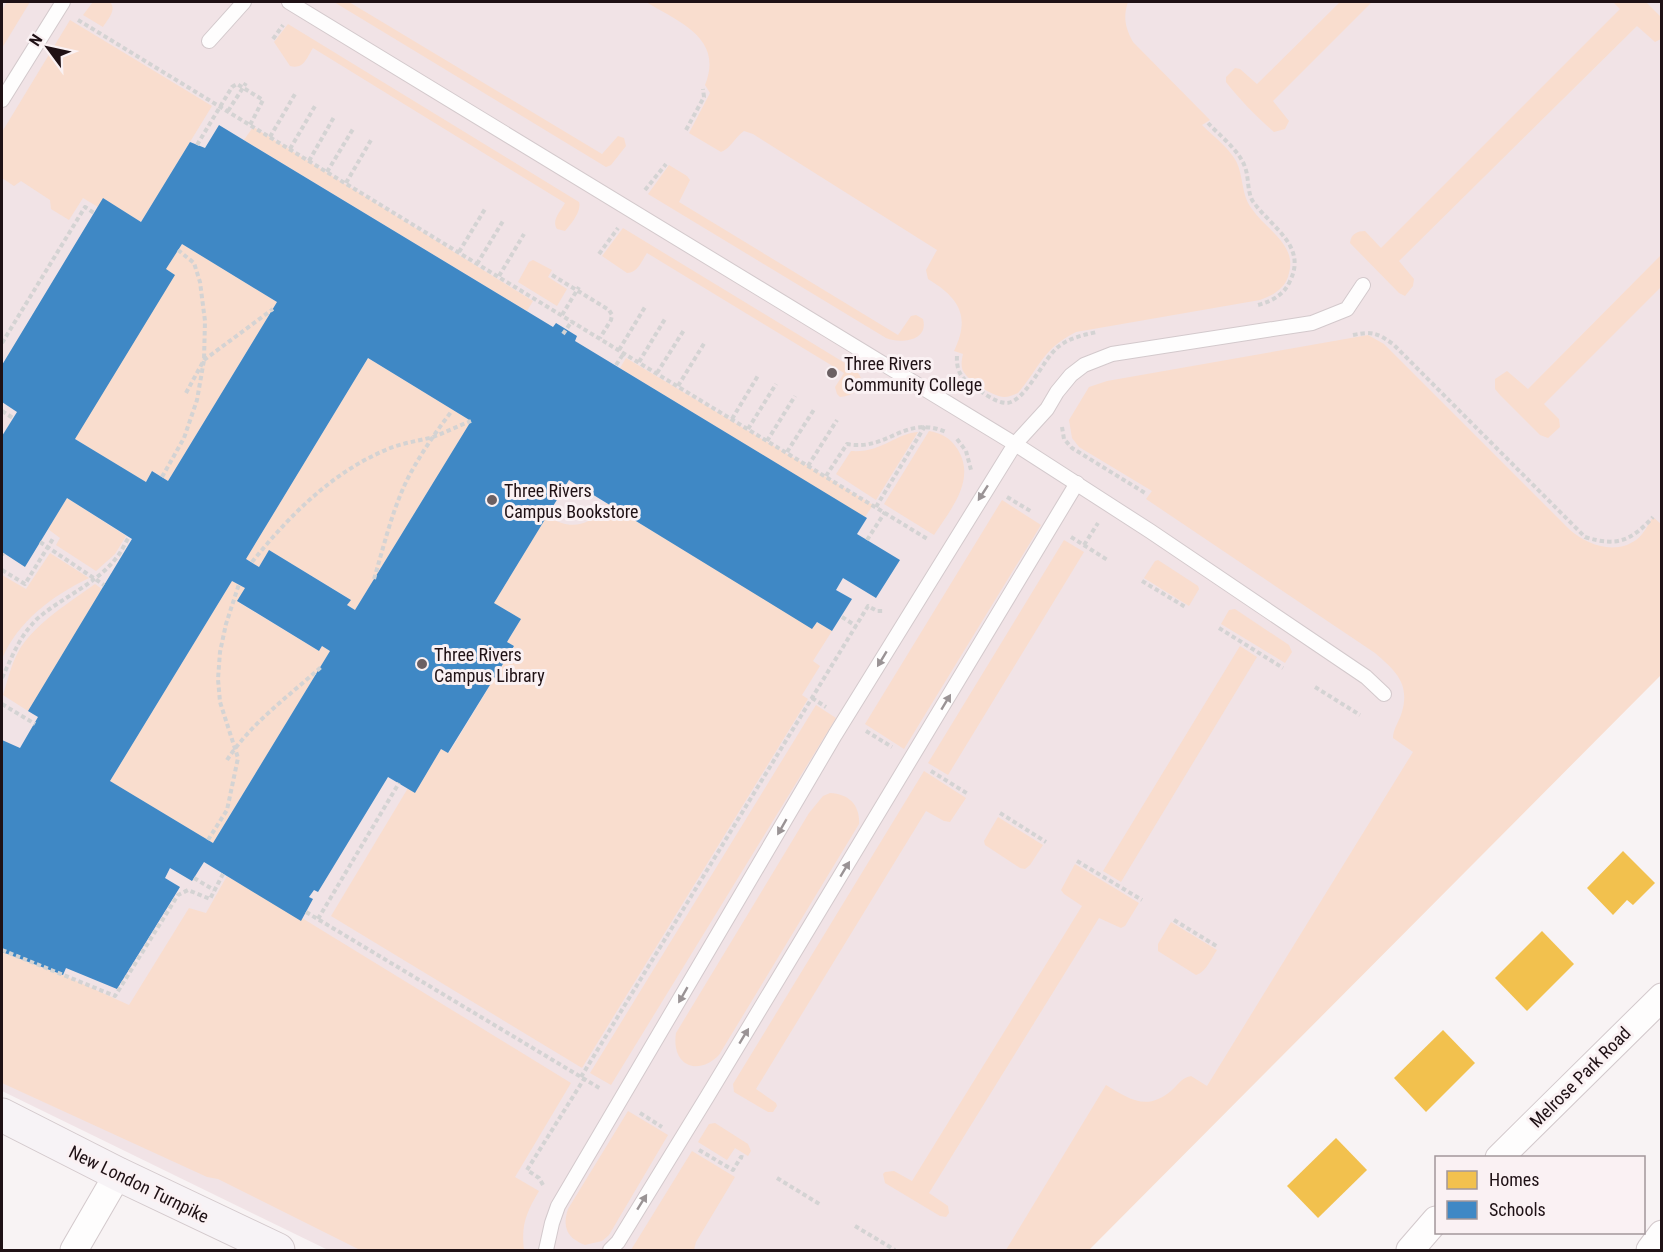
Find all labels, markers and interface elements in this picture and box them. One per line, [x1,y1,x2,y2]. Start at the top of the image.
north arrow [18,18,78,78]
text: N [25,31,46,49]
place label: Three Rivers Community College [844,353,982,395]
marker: Three Rivers Community College [825,366,839,380]
place label: Three Rivers Campus Bookstore [504,480,638,522]
one-way arrow [978,485,989,501]
marker: Three Rivers Campus Bookstore [485,493,499,507]
place label: Three Rivers Campus Library [434,644,545,686]
one-way arrow [876,651,887,667]
marker: Three Rivers Campus Library [415,657,429,671]
one-way arrow [941,693,951,710]
one-way arrow [776,819,787,835]
one-way arrow [840,861,851,877]
one-way arrow [678,987,688,1004]
street label: Melrose Park Road [1525,1022,1635,1132]
one-way arrow [739,1028,750,1044]
street label: New London Turnpike [66,1141,212,1227]
legend [1435,1156,1645,1234]
text: Homes [1489,1169,1539,1190]
one-way arrow [637,1194,648,1210]
text: Schools [1489,1199,1546,1220]

